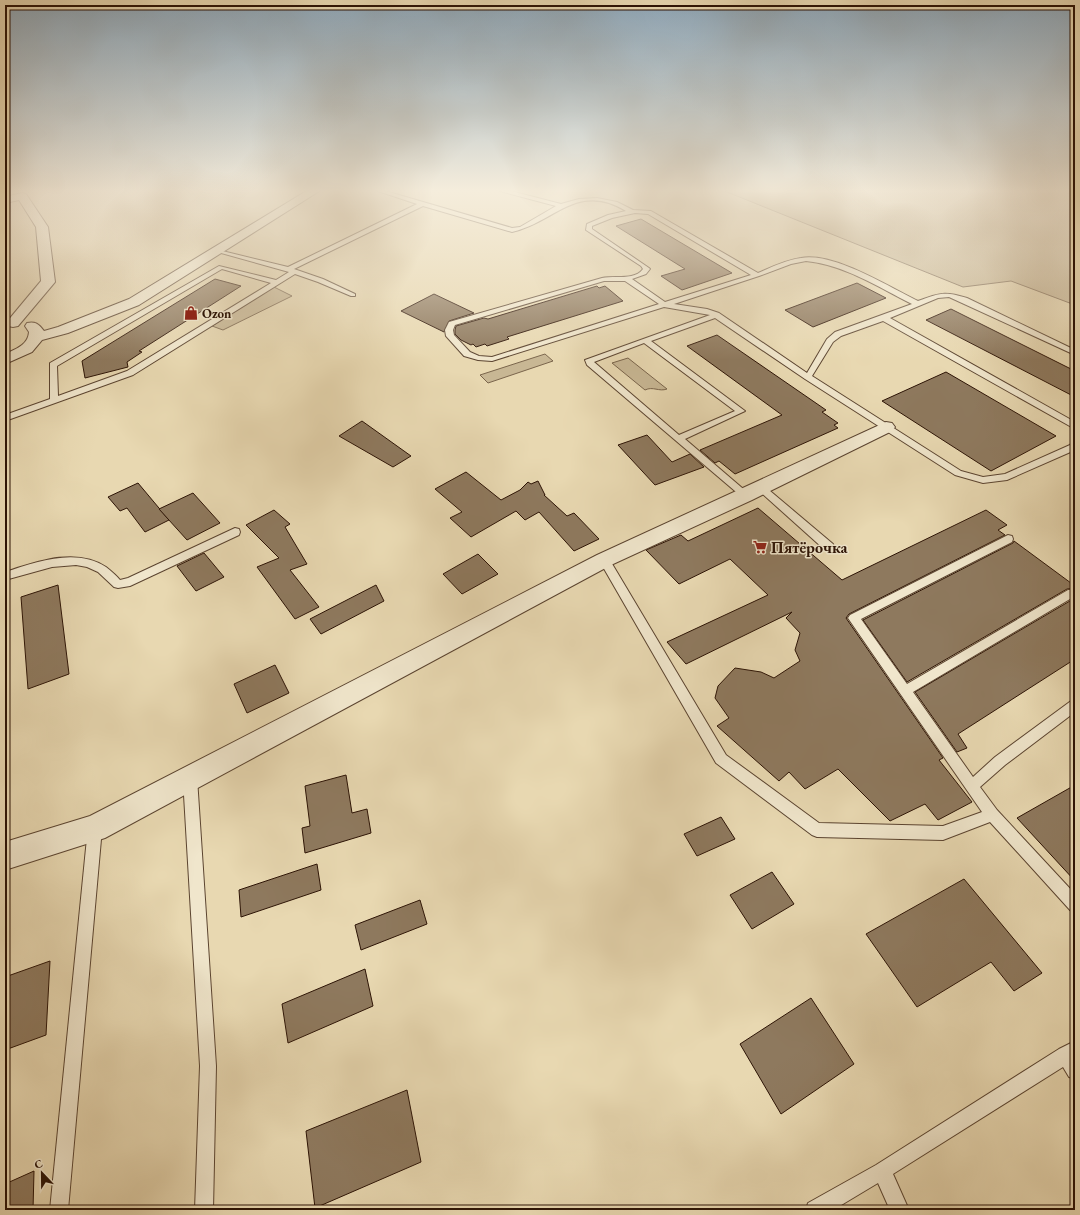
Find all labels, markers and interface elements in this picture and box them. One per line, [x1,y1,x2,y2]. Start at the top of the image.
shop icon: Ozon [183,305,199,321]
place label: Ozon [202,305,232,322]
place label: Пятёрочка [771,537,849,558]
supermarket icon: Пятёрочка [752,539,768,555]
north arrow [22,1153,62,1193]
text: С [32,1156,45,1172]

